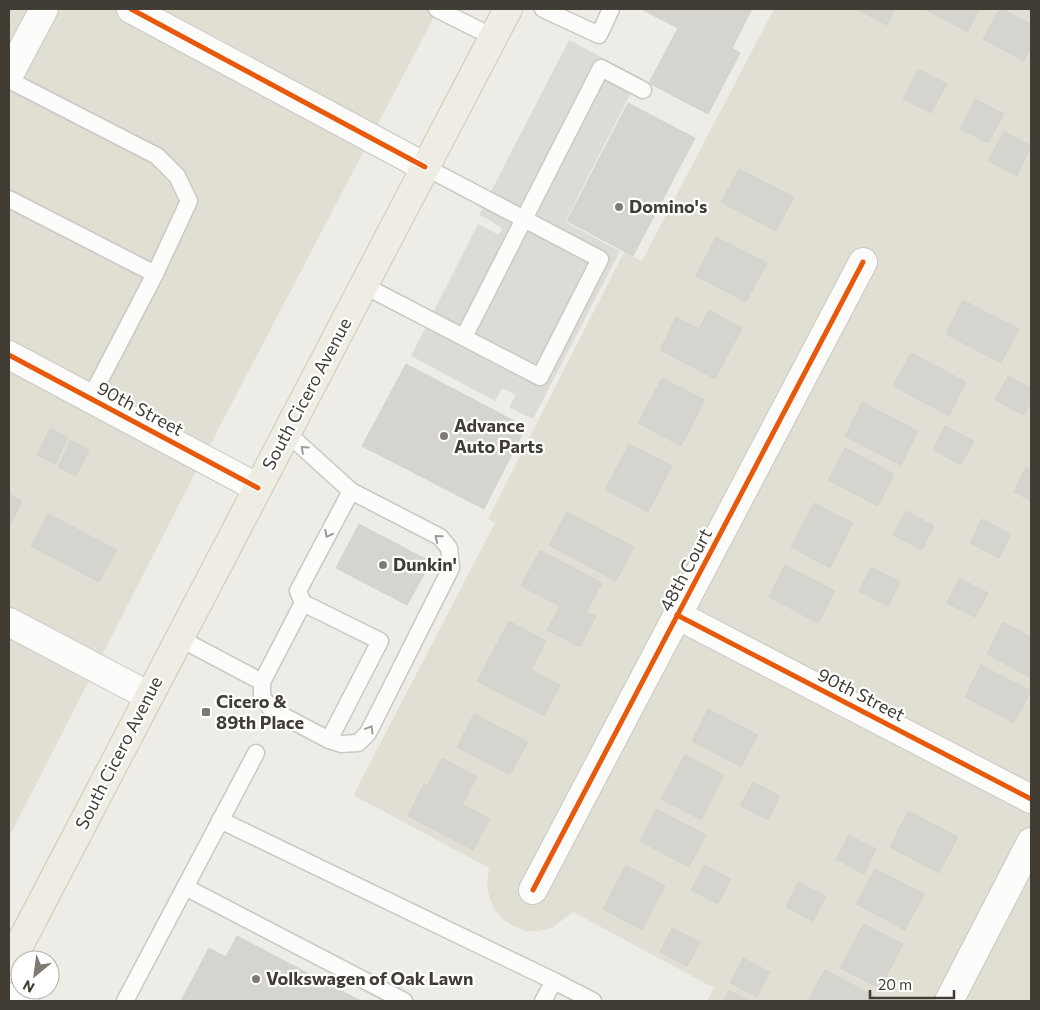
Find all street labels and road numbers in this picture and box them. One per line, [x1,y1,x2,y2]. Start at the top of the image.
street label: South Cicero Avenue [257,314,355,473]
street label: 90th Street [93,376,187,440]
street label: 48th Court [654,524,716,615]
street label: 90th Street [814,663,909,725]
street label: South Cicero Avenue [70,672,166,833]

